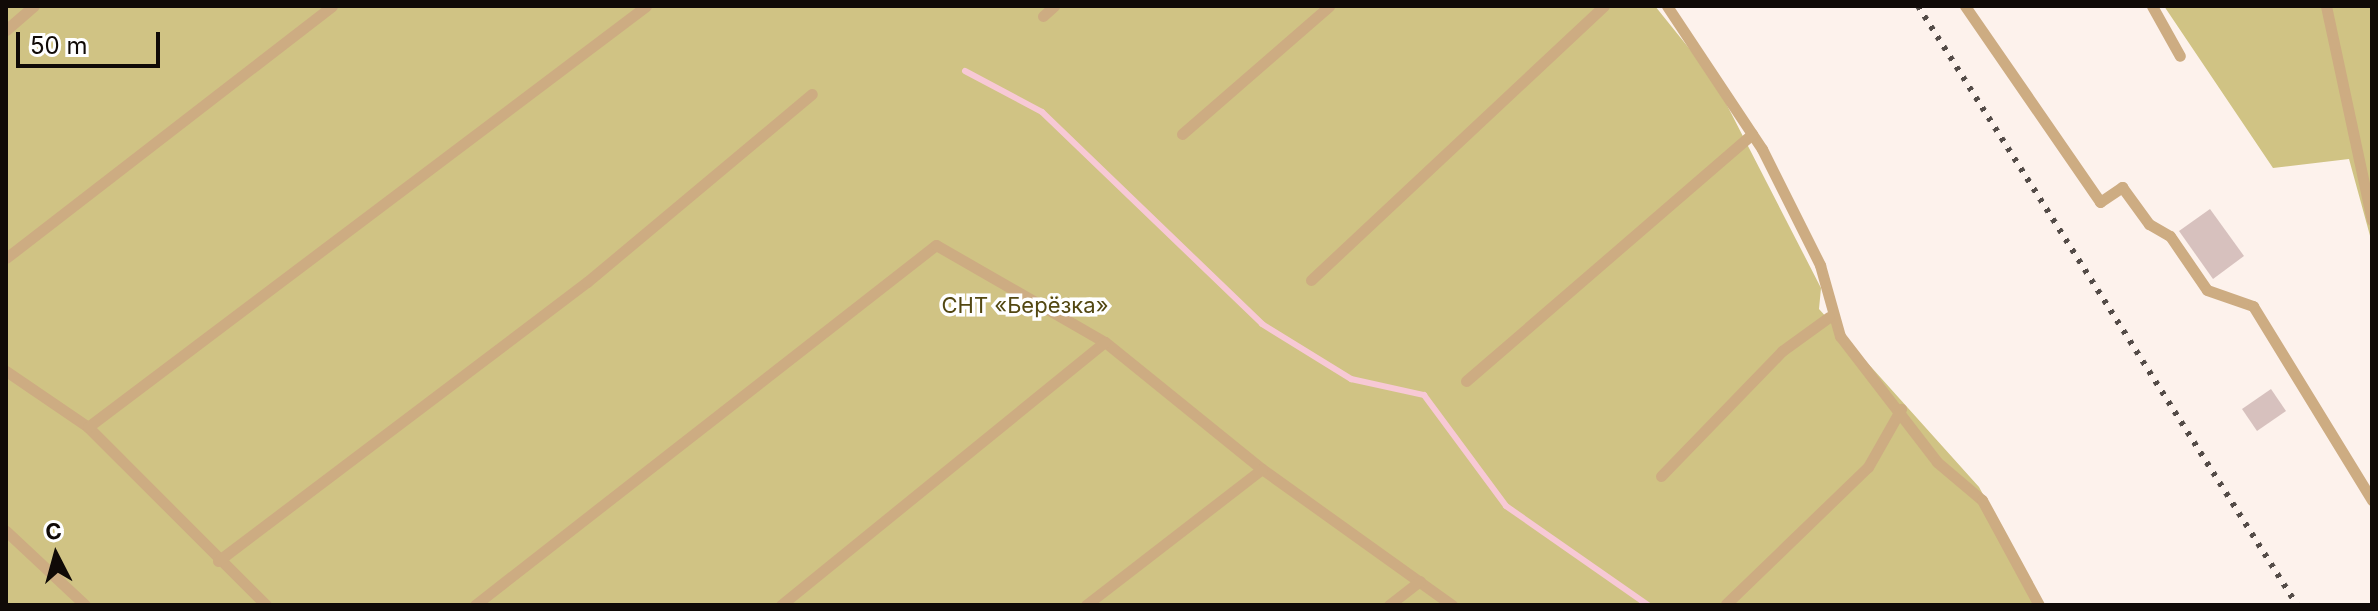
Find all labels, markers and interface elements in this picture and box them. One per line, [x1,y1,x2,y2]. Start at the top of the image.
scale bar [20,16,164,66]
text: 50 m [30,31,88,60]
park label: СНТ «Берёзка» [942,293,1108,319]
north arrow [16,515,96,595]
text: С [44,517,63,545]

